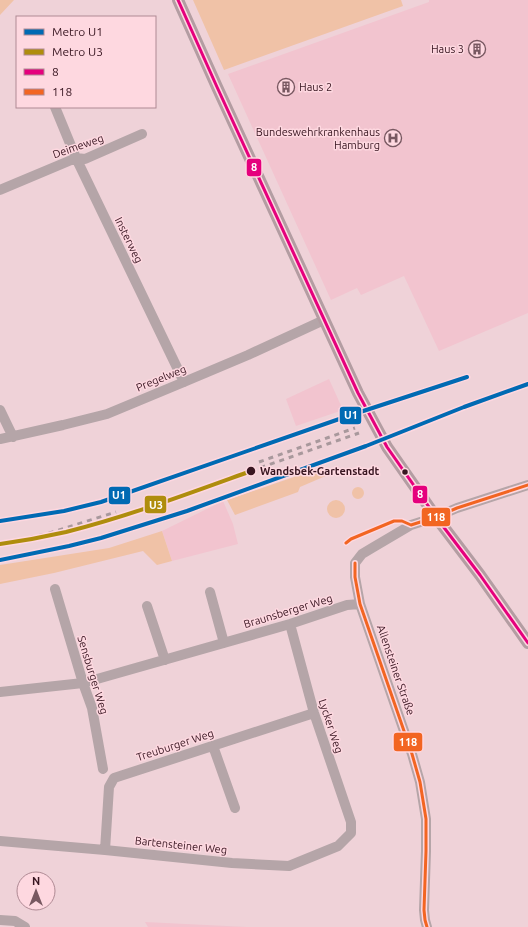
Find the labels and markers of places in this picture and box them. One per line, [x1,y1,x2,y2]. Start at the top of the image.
building icon: Haus 3 [467,39,487,59]
place label: Haus 3 [431,43,464,55]
building icon: Haus 2 [276,77,296,97]
place label: Haus 2 [299,81,332,93]
place label: Bundeswehrkrankenhaus Hamburg [256,126,380,151]
hospital icon: Bundeswehrkrankenhaus Hamburg [383,128,403,148]
marker: Wandsbek-Gartenstadt [245,465,257,477]
place label: Wandsbek-Gartenstadt [260,465,379,477]
unlabelled marker [400,467,410,477]

